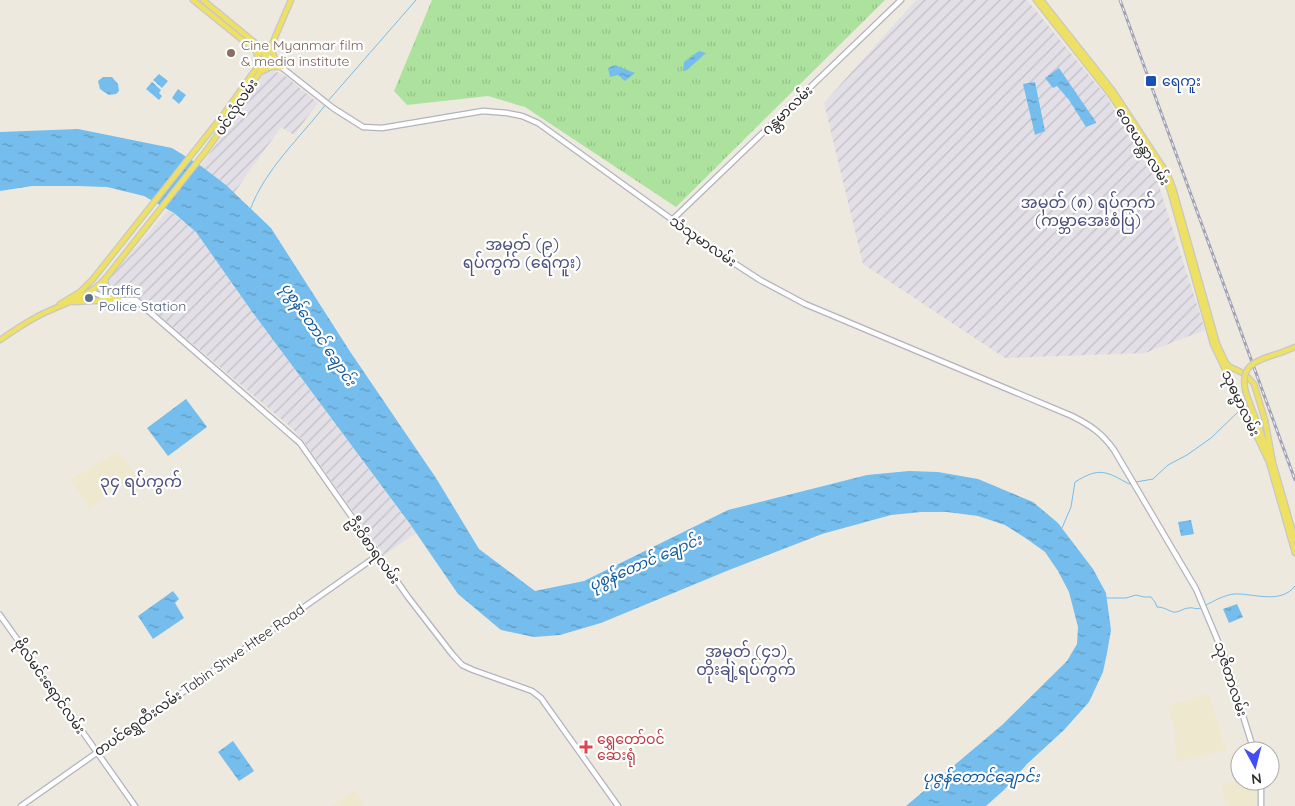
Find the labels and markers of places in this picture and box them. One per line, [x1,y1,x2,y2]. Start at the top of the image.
place label: Cine Myanmar film & media institute [241,36,364,70]
marker: Cine Myanmar film & media institute [225,47,237,59]
place label: ရေကူး [1162,72,1201,93]
marker: ရေကူး [1144,74,1158,88]
place label: Traffic Police Station [99,281,186,315]
marker: Traffic Police Station [83,292,95,304]
place label: ရွှေတော်ဝင် ဆေးရုံ [597,729,665,767]
marker: ရွှေတော်ဝင် ဆေးရုံ [579,740,593,754]

